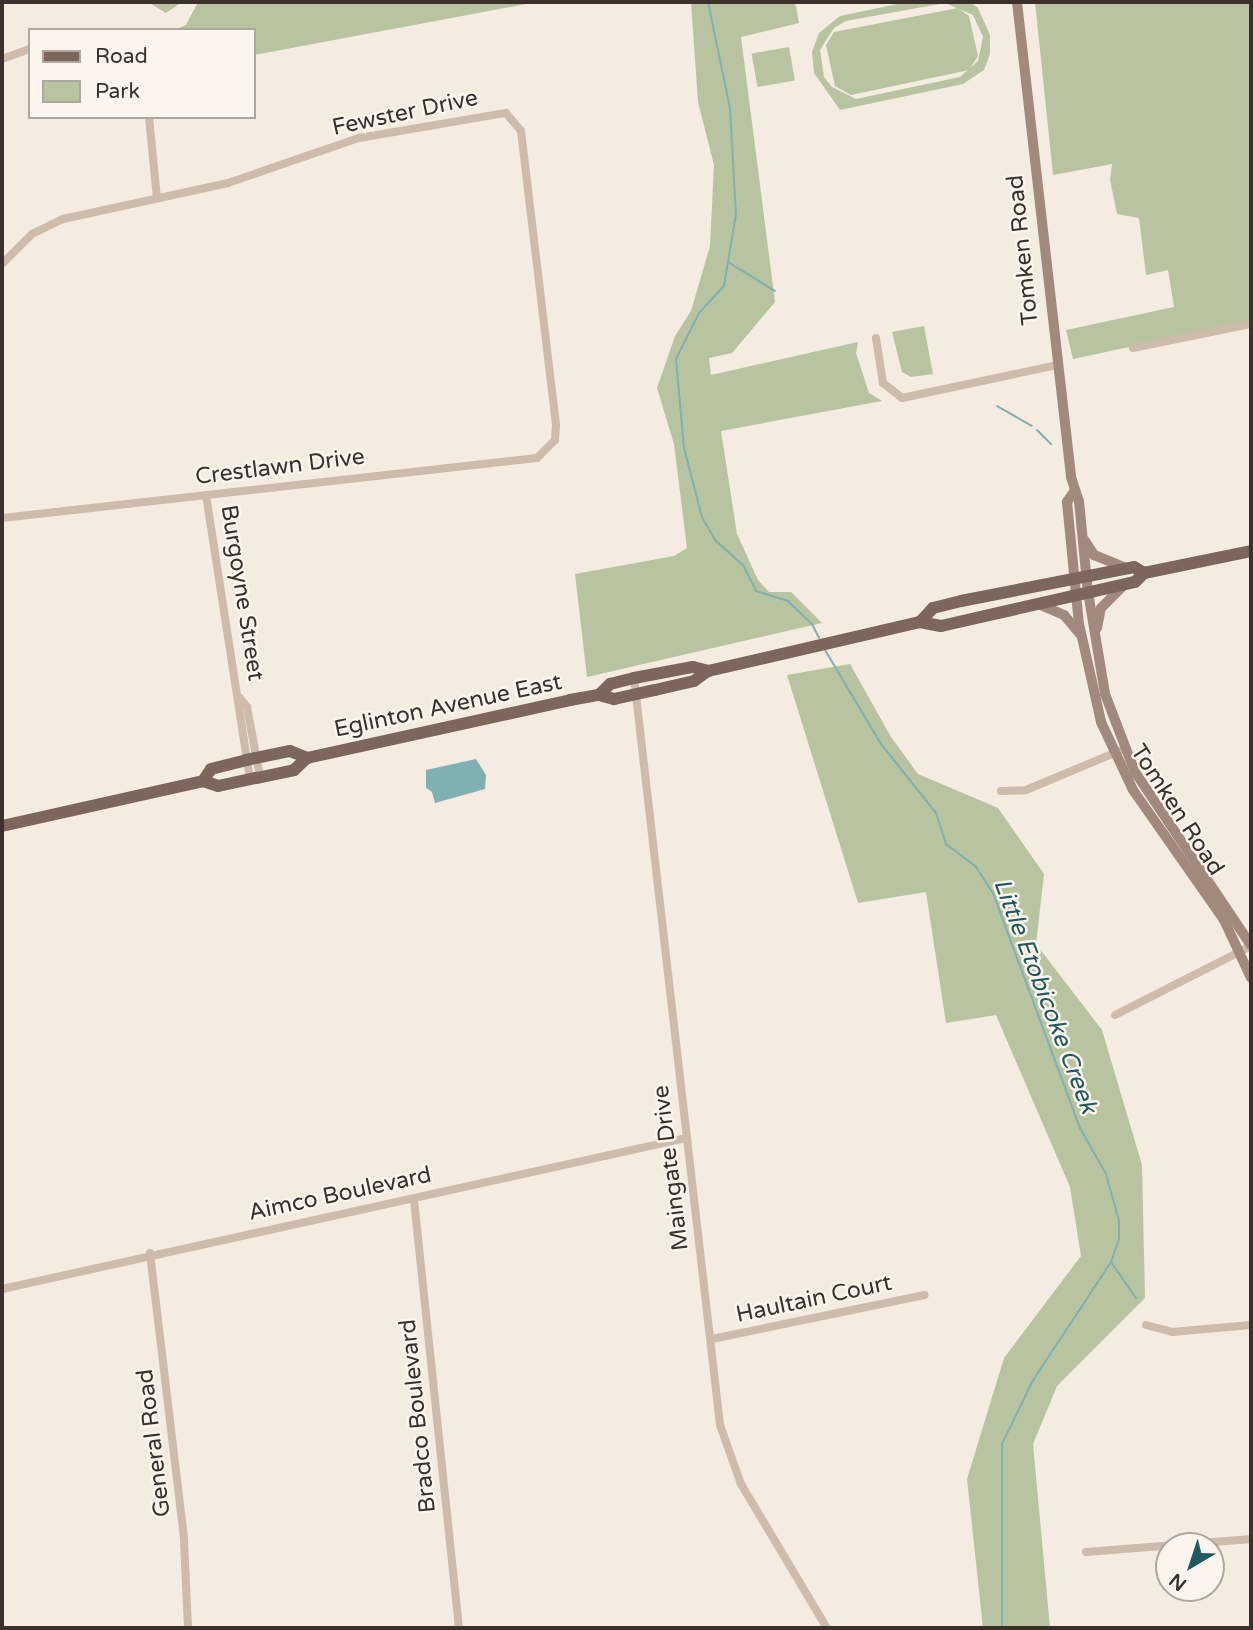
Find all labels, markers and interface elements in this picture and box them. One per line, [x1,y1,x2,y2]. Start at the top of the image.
legend [28,28,256,119]
text: Road [95,44,148,69]
text: Park [95,79,140,104]
street label: Fewster Drive [330,84,480,142]
street label: Tomken Road [1001,174,1045,326]
street label: Crestlawn Drive [194,443,366,491]
street label: Burgoyne Street [214,503,270,683]
street label: Eglinton Avenue East [332,668,564,744]
street label: Tomken Road [1124,739,1230,881]
water label: Little Etobicoke Creek [987,875,1103,1117]
street label: Maingate Drive [647,1084,695,1252]
street label: Aimco Boulevard [246,1161,434,1227]
street label: Haultain Court [734,1269,894,1329]
street label: Bradco Boulevard [394,1318,442,1514]
street label: General Road [131,1368,177,1518]
north arrow [1155,1532,1225,1602]
text: N [1165,1568,1191,1595]

